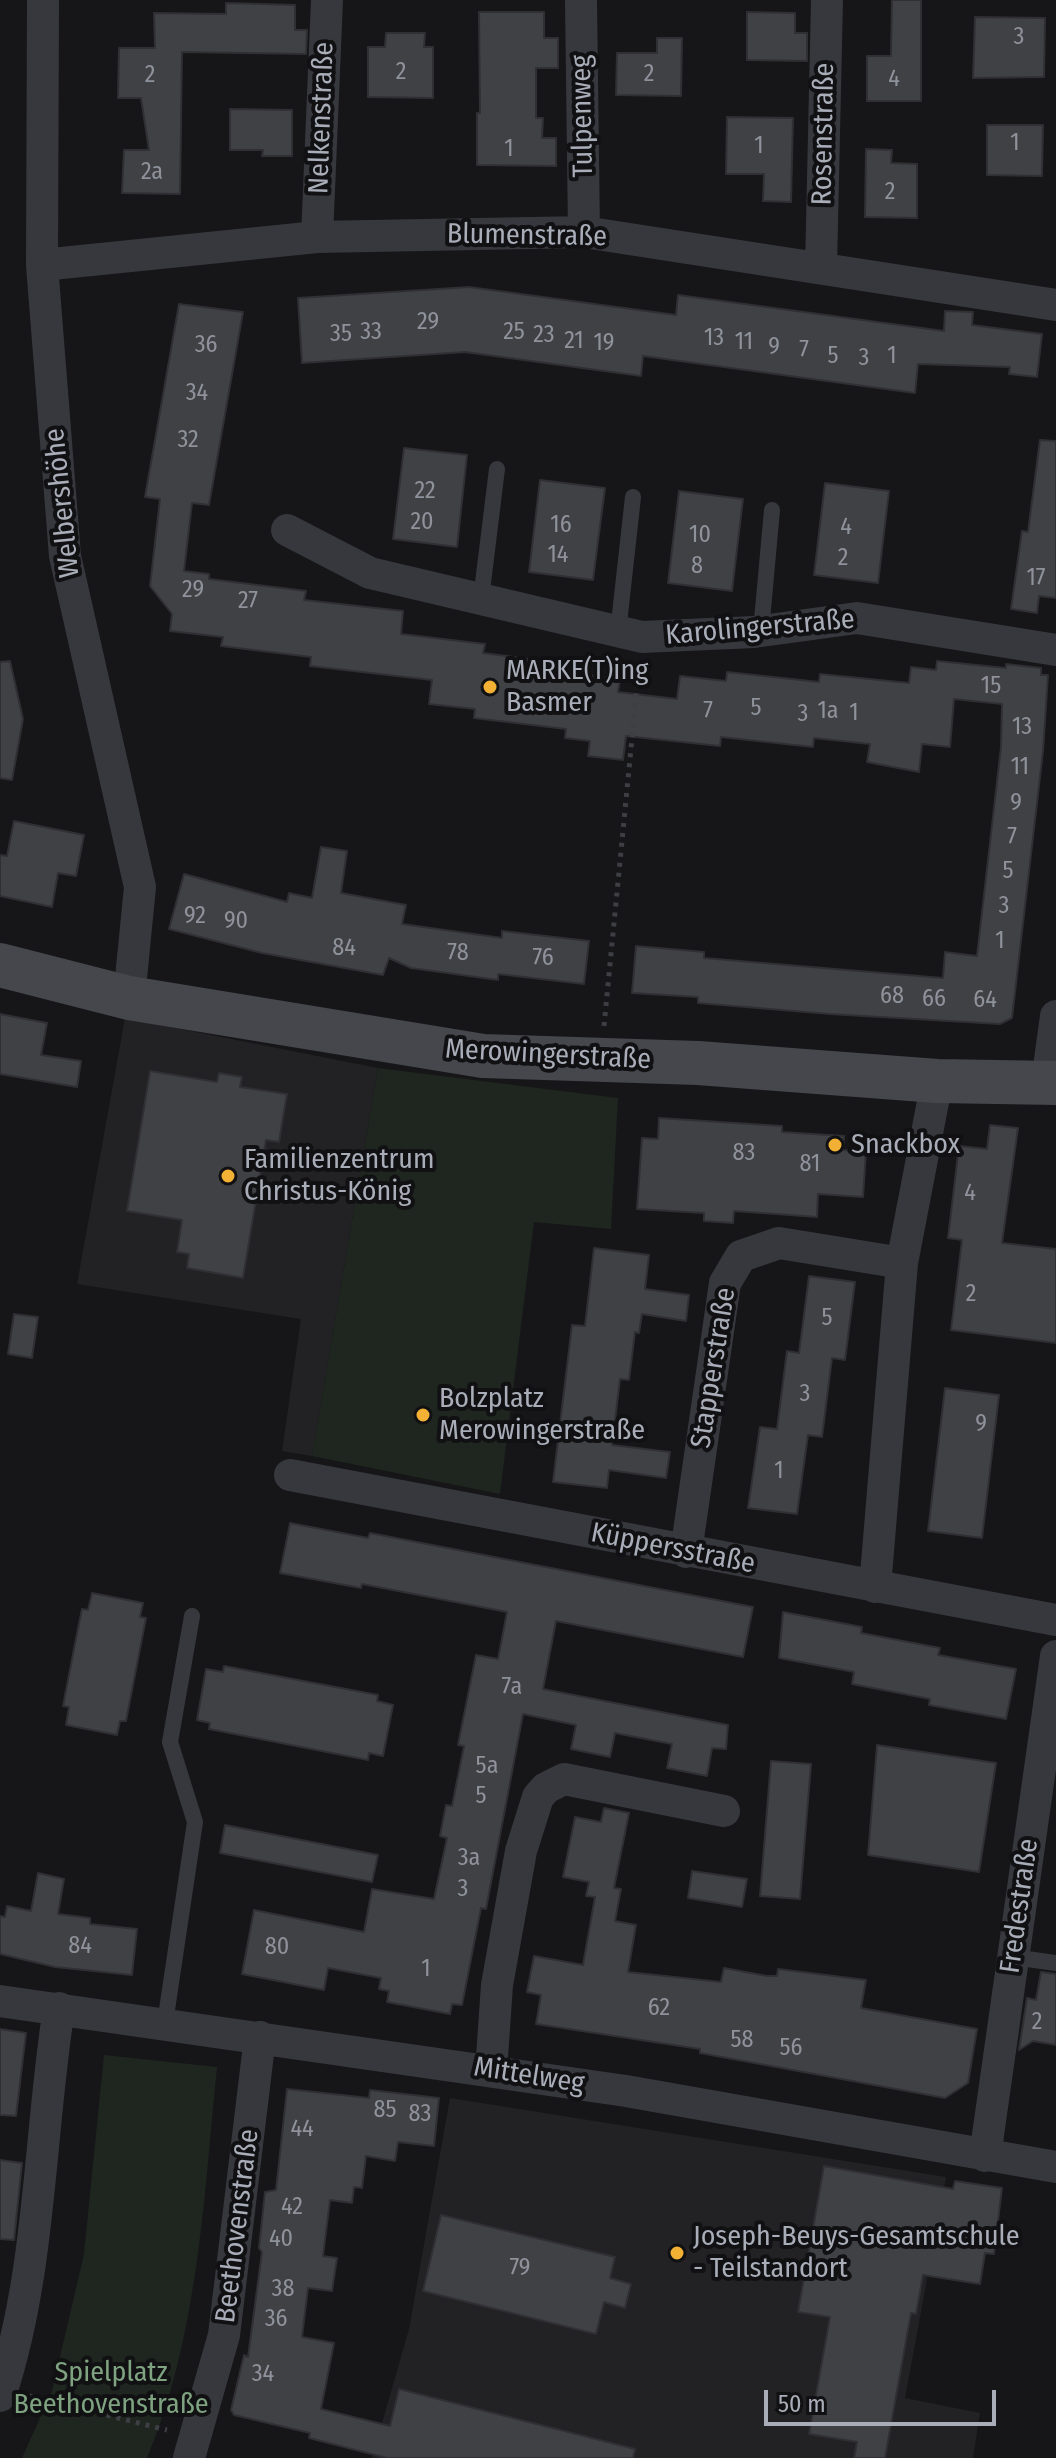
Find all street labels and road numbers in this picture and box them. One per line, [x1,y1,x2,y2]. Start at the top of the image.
street label: Nelkenstraße [303,41,341,195]
street label: Tulpenweg [565,54,601,178]
street label: Rosenstraße [806,62,842,206]
street label: Blumenstraße [447,218,607,254]
street label: Welbershöhe [38,427,88,579]
street label: Karolingerstraße [664,603,856,653]
street label: Merowingerstraße [444,1033,652,1077]
street label: Stapperstraße [685,1285,743,1451]
street label: Küppersstraße [588,1517,758,1581]
street label: Fredestraße [994,1837,1046,1975]
street label: Mittelweg [471,2051,587,2101]
street label: Beethovenstraße [209,2127,267,2325]

